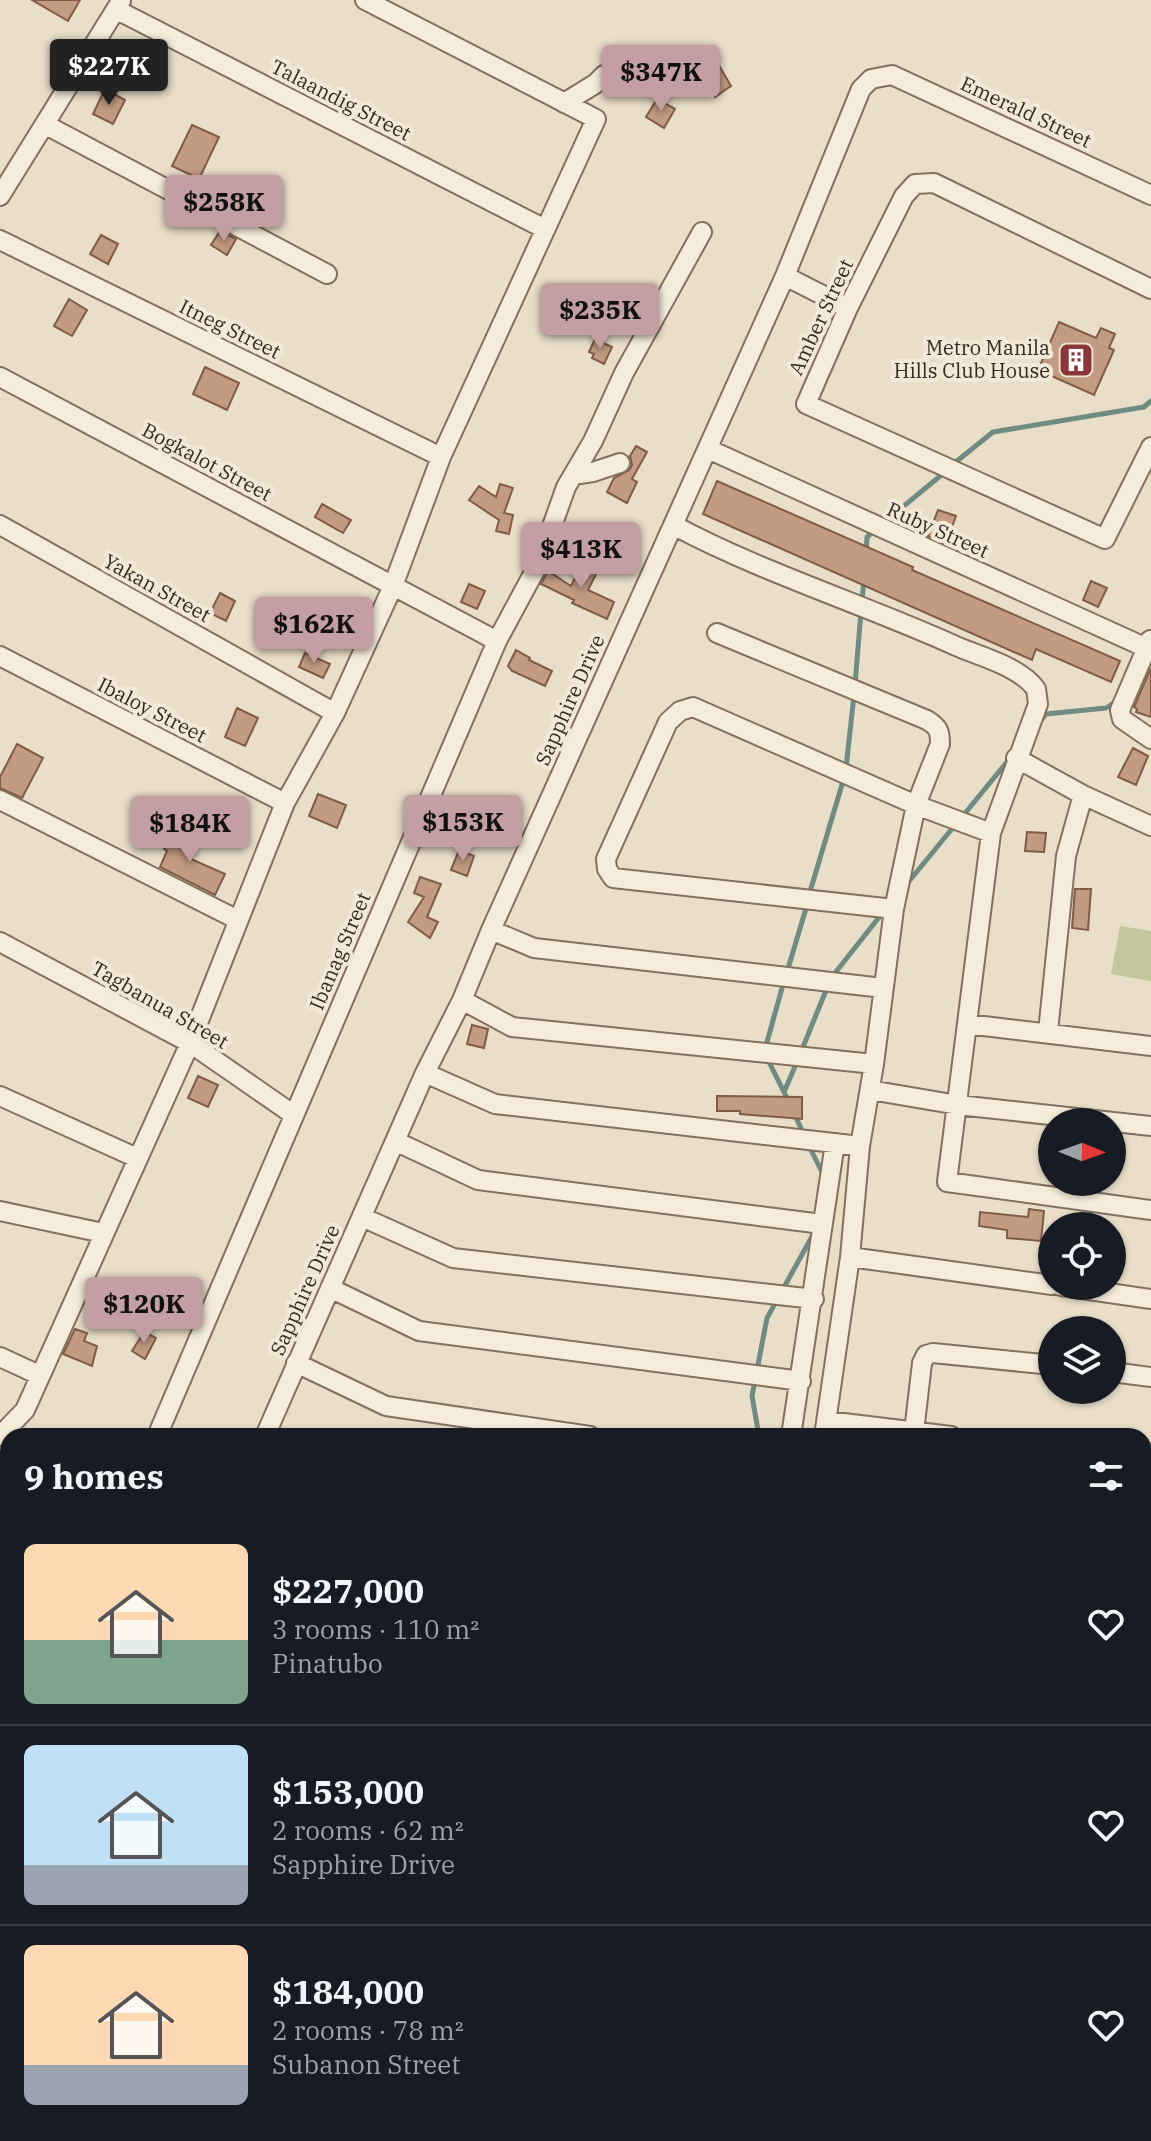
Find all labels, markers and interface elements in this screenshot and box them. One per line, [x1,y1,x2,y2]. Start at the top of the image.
pin: $227K [53,39,165,107]
pin: $347K [605,45,717,113]
text: $227K [68,48,150,82]
street label: Talaandig Street [267,53,416,147]
text: $347K [620,54,702,88]
street label: Emerald Street [956,69,1096,154]
pin: $258K [168,175,280,243]
text: $258K [183,184,265,218]
street label: Amber Street [782,254,859,379]
pin: $235K [544,283,656,351]
street label: Itneg Street [175,292,285,365]
text: $235K [559,292,641,326]
place label: Metro Manila Hills Club House [894,334,1050,384]
building icon: Metro Manila Hills Club House [1057,341,1095,379]
street label: Bogkalot Street [138,416,277,507]
street label: Ruby Street [883,495,994,564]
pin: $413K [525,522,637,590]
text: $413K [540,531,622,565]
street label: Yakan Street [99,547,216,628]
pin: $162K [258,597,370,665]
text: $162K [273,606,355,640]
street label: Sapphire Drive [529,630,610,770]
street label: Ibaloy Street [93,671,211,749]
pin: $153K [407,795,519,863]
pin: $184K [134,796,246,864]
text: $153K [422,804,504,838]
text: $184K [149,805,231,839]
street label: Ibanag Street [303,888,376,1014]
street label: Tagbanua Street [87,954,234,1055]
north arrow [1038,1108,1126,1196]
map controls [1038,1108,1126,1404]
button: locate [1038,1212,1126,1300]
street label: Sapphire Drive [264,1220,345,1360]
pin: $120K [88,1277,200,1345]
text: $120K [103,1286,185,1320]
button: layers [1038,1316,1126,1404]
text: 9 homes [24,1454,164,1498]
icon: filters [1084,1454,1128,1498]
text: $227,000 [272,1568,424,1612]
icon: home [88,1576,184,1672]
icon: heart [1084,1602,1128,1646]
text: 3 rooms · 110 m² [272,1612,479,1646]
text: Pinatubo [272,1646,383,1680]
text: $153,000 [272,1769,424,1813]
icon: home [88,1777,184,1873]
icon: heart [1084,1803,1128,1847]
text: 2 rooms · 62 m² [272,1813,464,1847]
text: Sapphire Drive [272,1847,455,1881]
text: $184,000 [272,1969,424,2013]
icon: home [88,1977,184,2073]
icon: heart [1084,2003,1128,2047]
text: 2 rooms · 78 m² [272,2013,464,2047]
text: Subanon Street [272,2047,460,2081]

